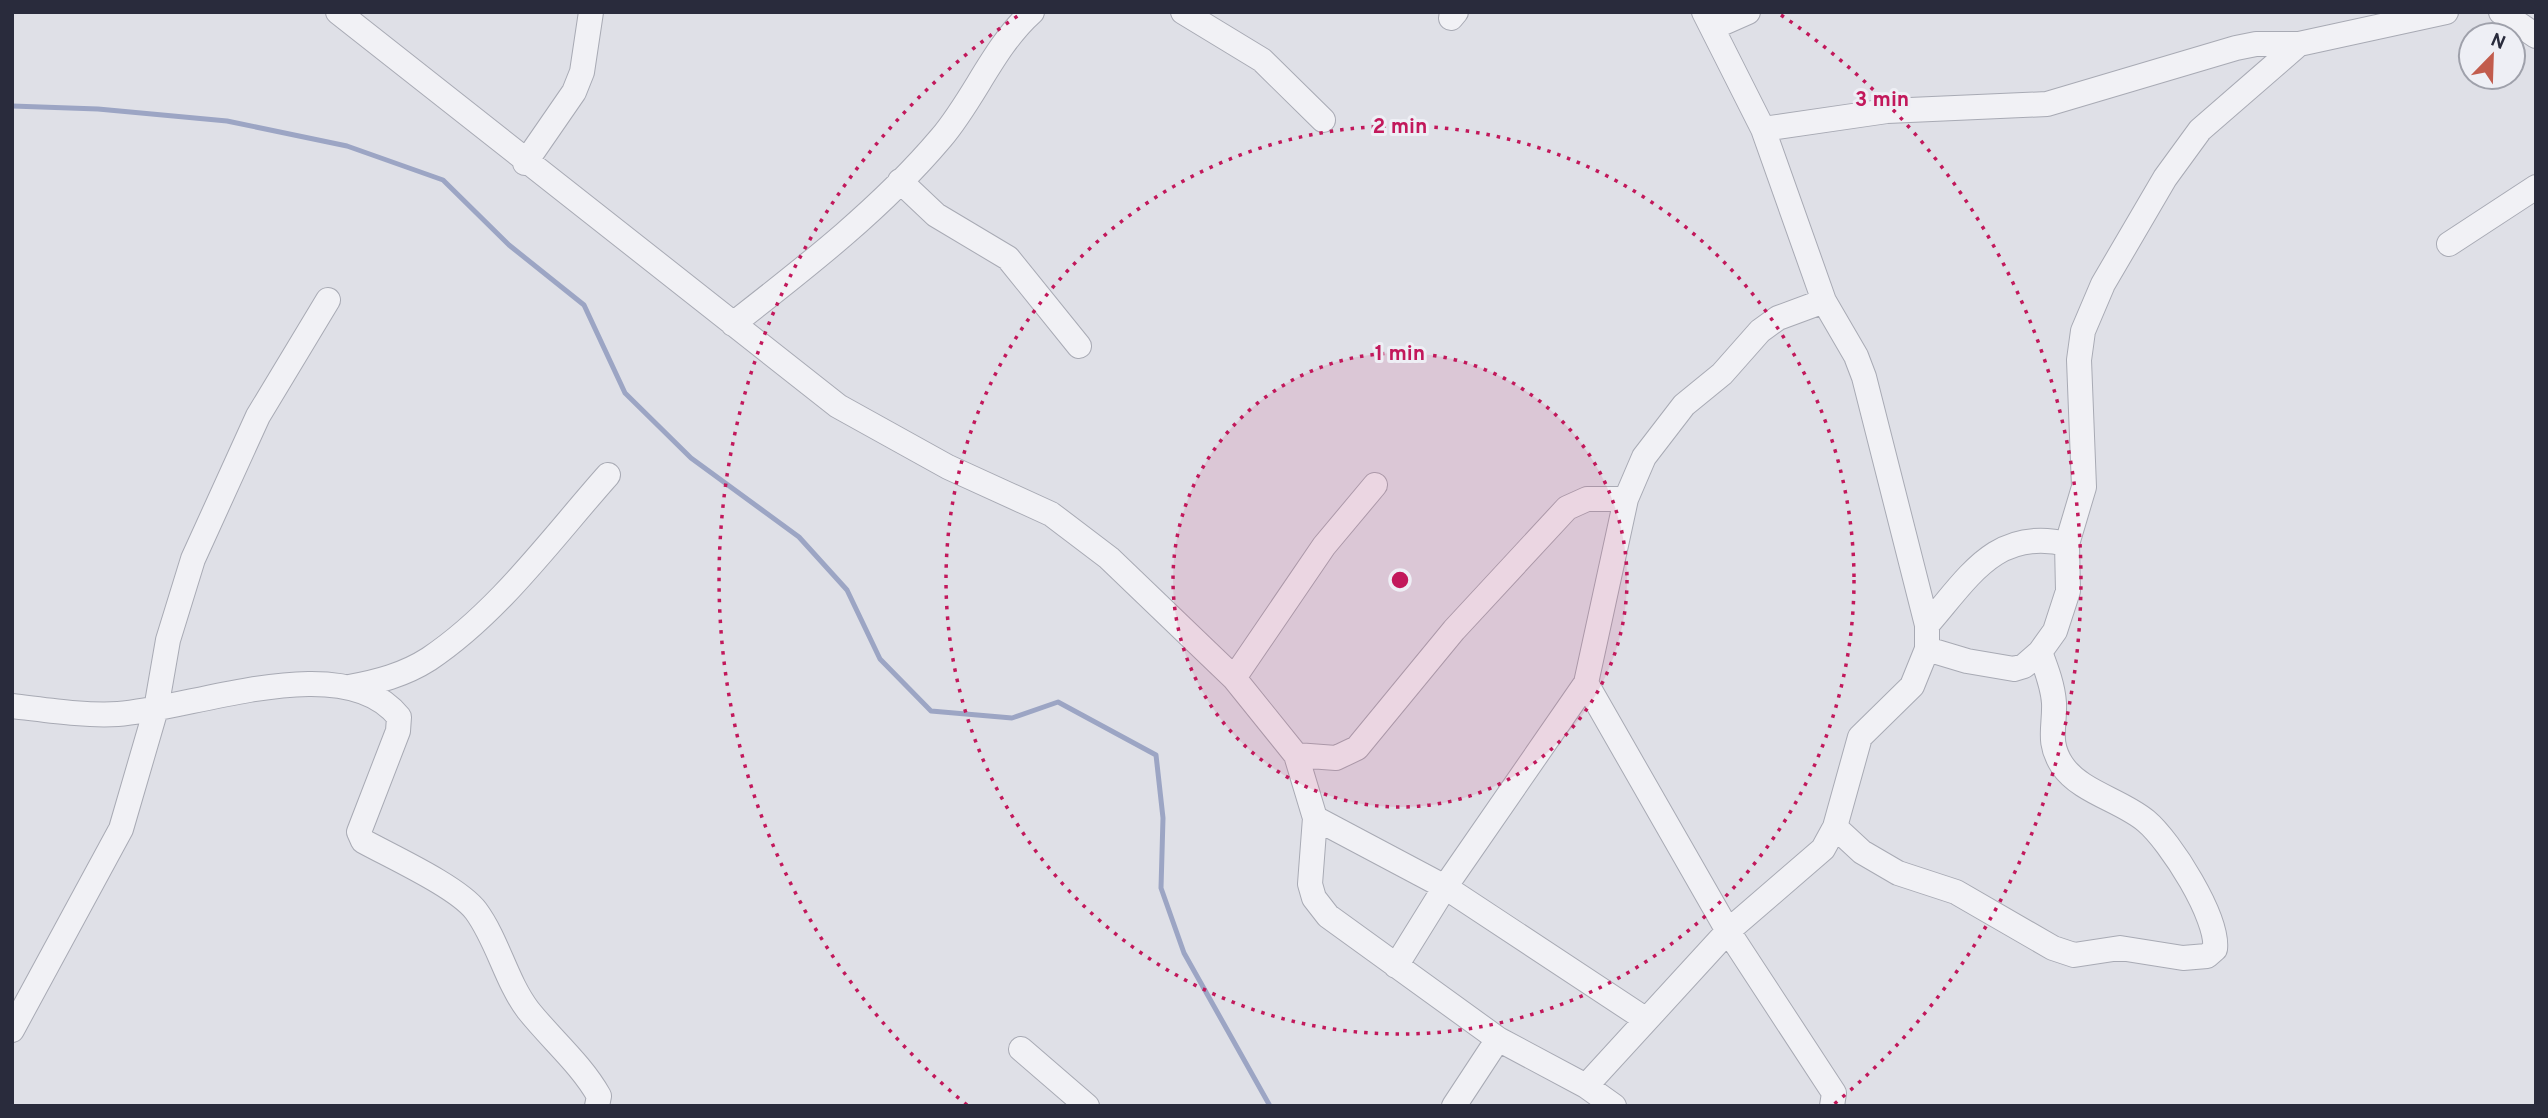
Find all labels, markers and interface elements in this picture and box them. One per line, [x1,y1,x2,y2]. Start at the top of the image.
north arrow [2457,21,2527,91]
text: N [2487,28,2509,56]
text: 3 min [1855,87,1909,114]
text: 2 min [1373,114,1427,141]
text: 1 min [1375,341,1425,368]
centre of rings [1388,568,1412,592]

